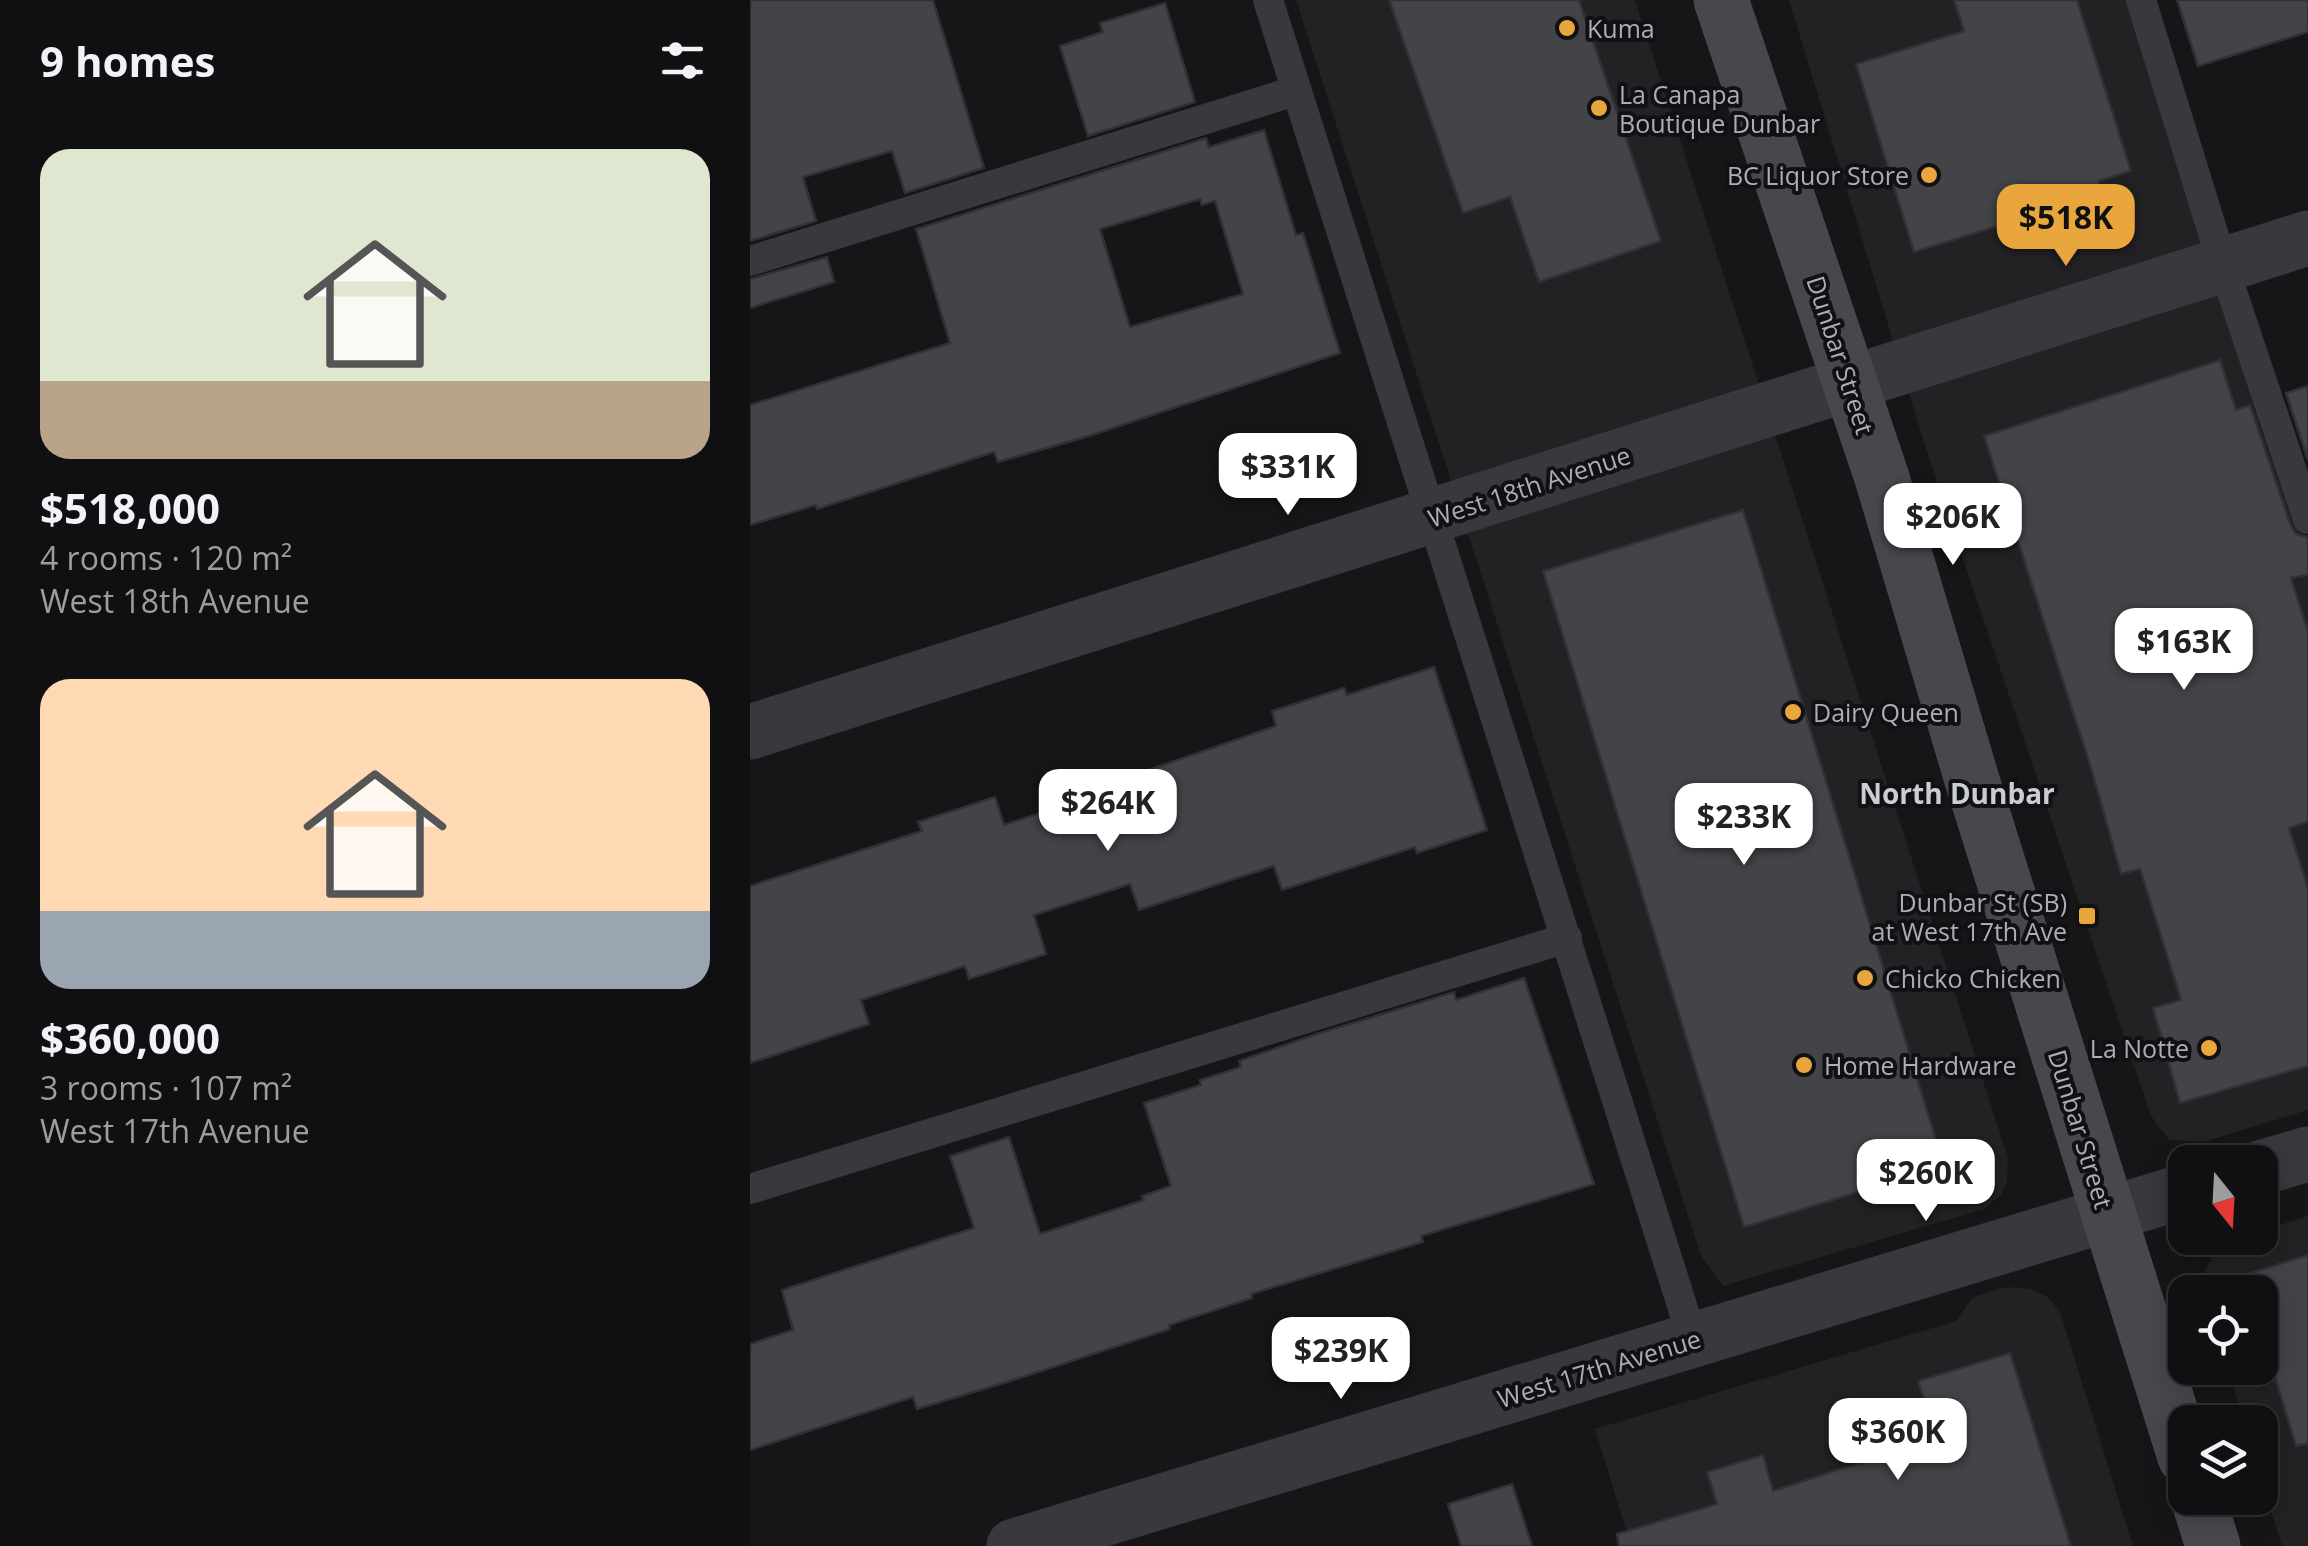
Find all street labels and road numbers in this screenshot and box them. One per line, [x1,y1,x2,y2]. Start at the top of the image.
street label: Dunbar Street [1799,272,1883,439]
street label: West 18th Avenue [1423,437,1635,535]
street label: Dunbar Street [2041,1045,2121,1213]
street label: West 17th Avenue [1493,1321,1705,1415]

